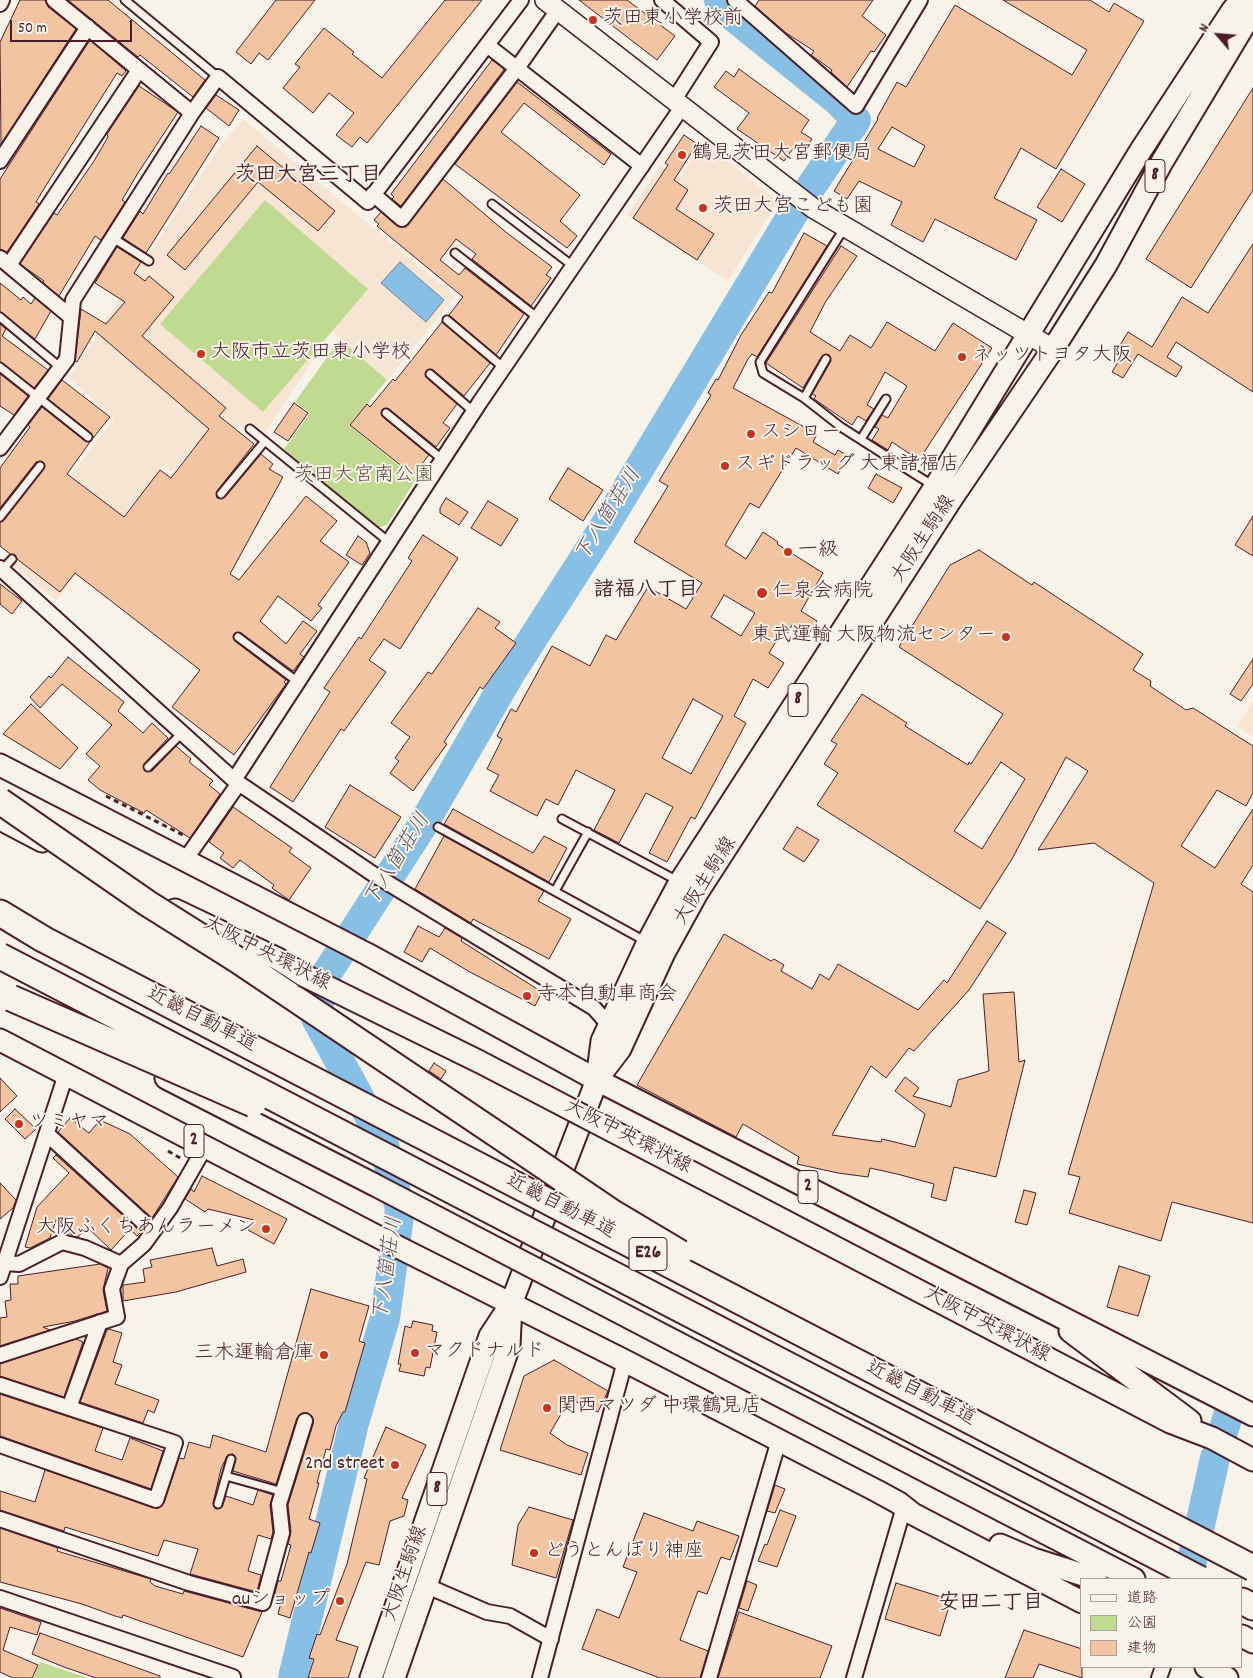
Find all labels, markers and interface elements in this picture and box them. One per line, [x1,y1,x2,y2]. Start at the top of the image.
place label: 茨田東小学校前 [603,8,743,32]
scale bar [12,10,135,42]
north arrow [1193,10,1243,60]
marker: 茨田東小学校前 [587,14,599,26]
text: 50 m [18,18,47,40]
text: N [1194,21,1215,36]
place label: 鶴見茨田大宮郵便局 [692,143,872,167]
marker: 鶴見茨田大宮郵便局 [676,149,688,161]
road number: 8 [1145,160,1165,192]
district label: 茨田大宮三丁目 [235,164,381,190]
place label: 茨田大宮こども園 [713,196,873,220]
marker: 茨田大宮こども園 [697,202,709,214]
place label: 大阪市立茨田東小学校 [211,342,411,366]
place label: ネッツトヨタ大阪 [972,345,1132,369]
marker: 大阪市立茨田東小学校 [195,348,207,360]
marker: ネッツトヨタ大阪 [956,351,968,363]
place label: スシロー [761,422,841,446]
marker: スシロー [745,428,757,440]
place label: スギドラッグ 大東諸福店 [735,454,960,478]
marker: スギドラッグ 大東諸福店 [719,460,731,472]
park label: 茨田大宮南公園 [294,465,434,489]
water label: 下八箇荘川 [571,465,649,567]
street label: 大阪生駒線 [888,492,962,588]
place label: 一級 [798,540,838,564]
marker: 一級 [782,546,794,558]
district label: 諸福八丁目 [594,579,698,605]
place label: 仁泉会病院 [773,581,873,605]
marker: 仁泉会病院 [755,586,769,600]
place label: 東武運輸 大阪物流センター [751,625,996,649]
marker: 東武運輸 大阪物流センター [1000,631,1012,643]
road number: 8 [788,684,808,716]
water label: 下八箇荘川 [360,810,438,912]
street label: 大阪生駒線 [670,833,744,931]
street label: 大阪中央環状線 [198,913,334,997]
street label: 近畿自動車道 [142,983,260,1059]
place label: 寺本自動車商会 [537,984,677,1008]
marker: 寺本自動車商会 [521,990,533,1002]
street label: 大阪中央環状線 [559,1096,695,1180]
place label: ツミヤマ [29,1112,109,1136]
marker: ツミヤマ [13,1118,25,1130]
road number: 2 [184,1124,204,1158]
street label: 近畿自動車道 [501,1170,619,1246]
road number: 2 [798,1170,818,1204]
water label: 下八箇荘川 [370,1215,410,1323]
place label: 大阪ふくちあんラーメン [36,1217,256,1241]
marker: 大阪ふくちあんラーメン [260,1223,272,1235]
road number: E26 [629,1238,667,1270]
street label: 大阪中央環状線 [919,1283,1053,1369]
place label: マクドナルド [425,1341,545,1365]
place label: 三木運輸倉庫 [194,1343,314,1367]
marker: マクドナルド [409,1347,421,1359]
marker: 三木運輸倉庫 [318,1349,330,1361]
street label: 近畿自動車道 [861,1357,979,1433]
place label: 関西マツダ 中環鶴見店 [557,1396,762,1420]
marker: 関西マツダ 中環鶴見店 [541,1402,553,1414]
place label: 2nd street [305,1453,385,1477]
marker: 2nd street [389,1459,401,1471]
road number: 8 [427,1472,447,1506]
street label: 大阪生駒線 [379,1523,435,1625]
place label: どうとんぼり神座 [544,1541,704,1565]
marker: どうとんぼり神座 [528,1547,540,1559]
legend [1080,1578,1243,1668]
text: 道路 [1127,1588,1157,1610]
place label: auショップ [232,1589,330,1613]
district label: 安田二丁目 [939,1592,1043,1618]
marker: auショップ [334,1595,346,1607]
text: 公園 [1127,1613,1157,1635]
text: 建物 [1127,1638,1157,1660]

